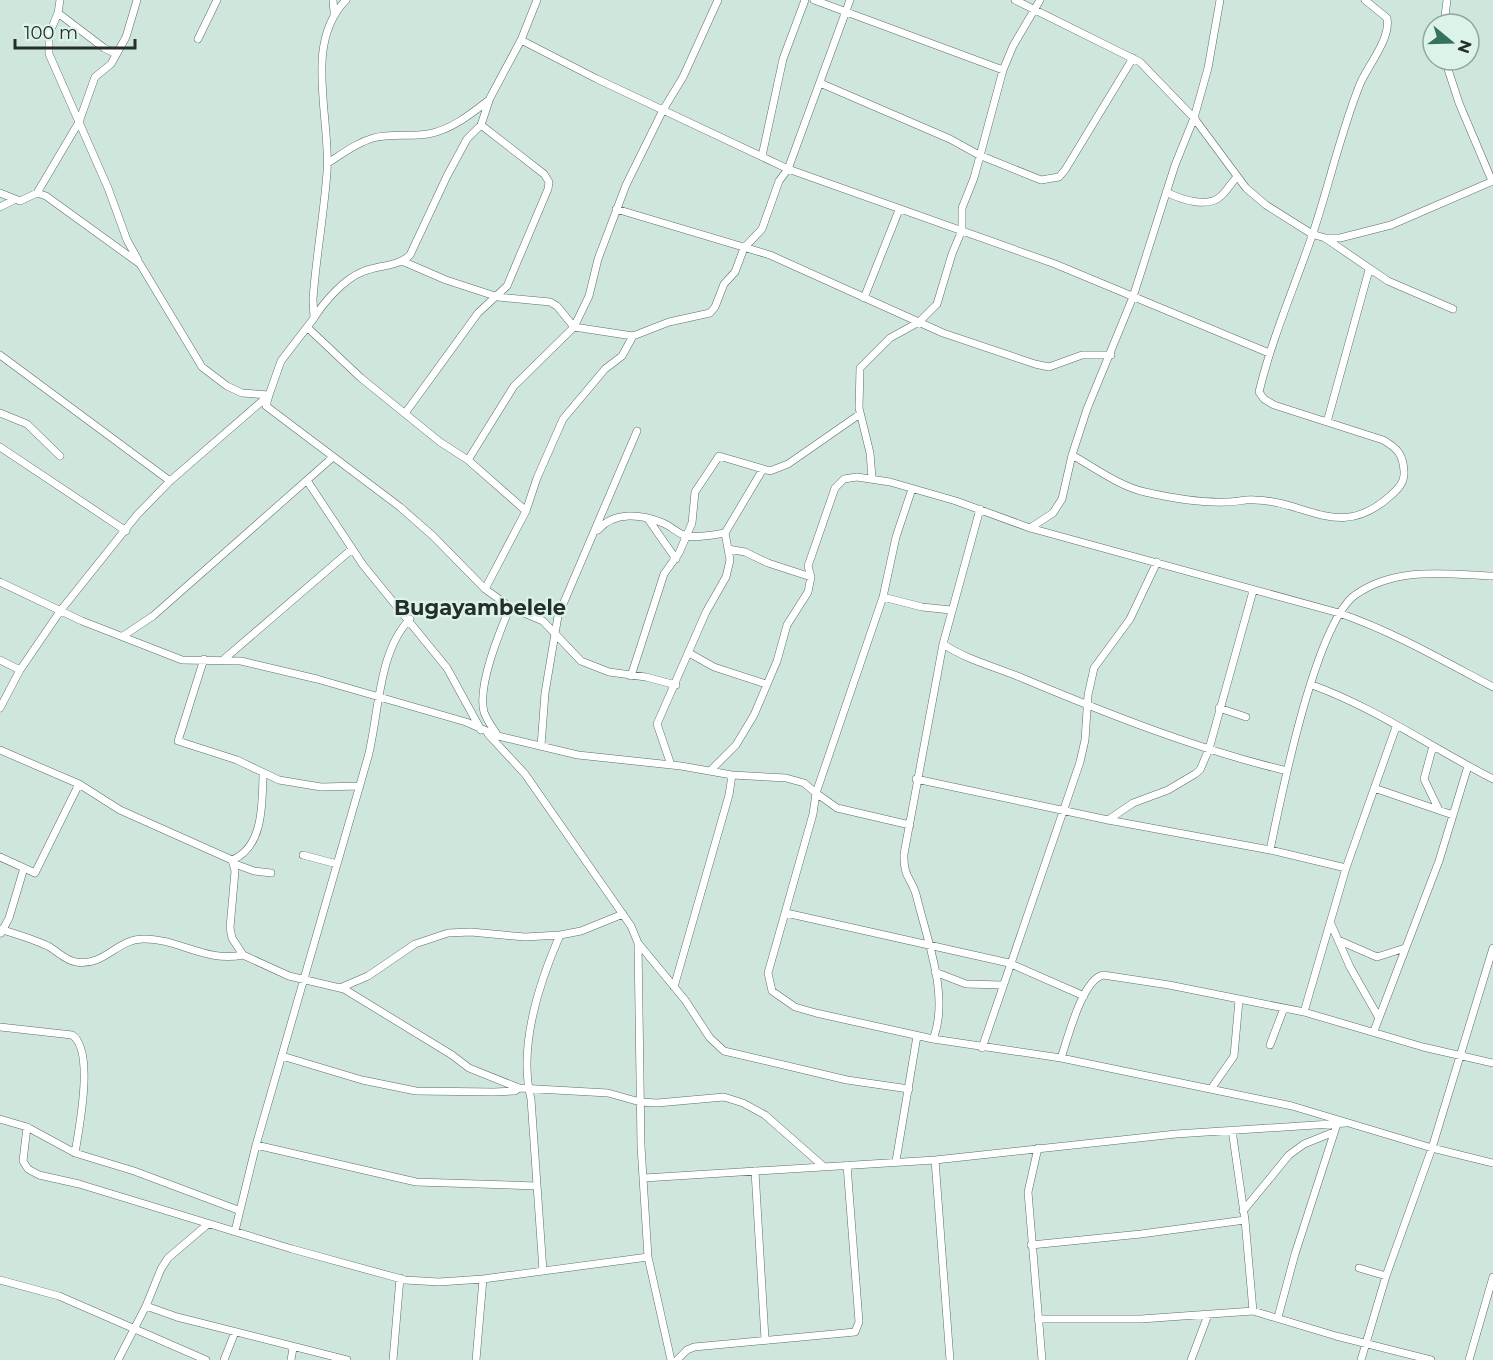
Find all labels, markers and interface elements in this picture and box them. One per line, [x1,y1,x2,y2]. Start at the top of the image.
scale bar [15,12,135,50]
north arrow [1421,12,1481,72]
text: 100 m [24,22,78,44]
text: N [1454,38,1476,56]
district label: Bugayambelele [394,595,566,620]

